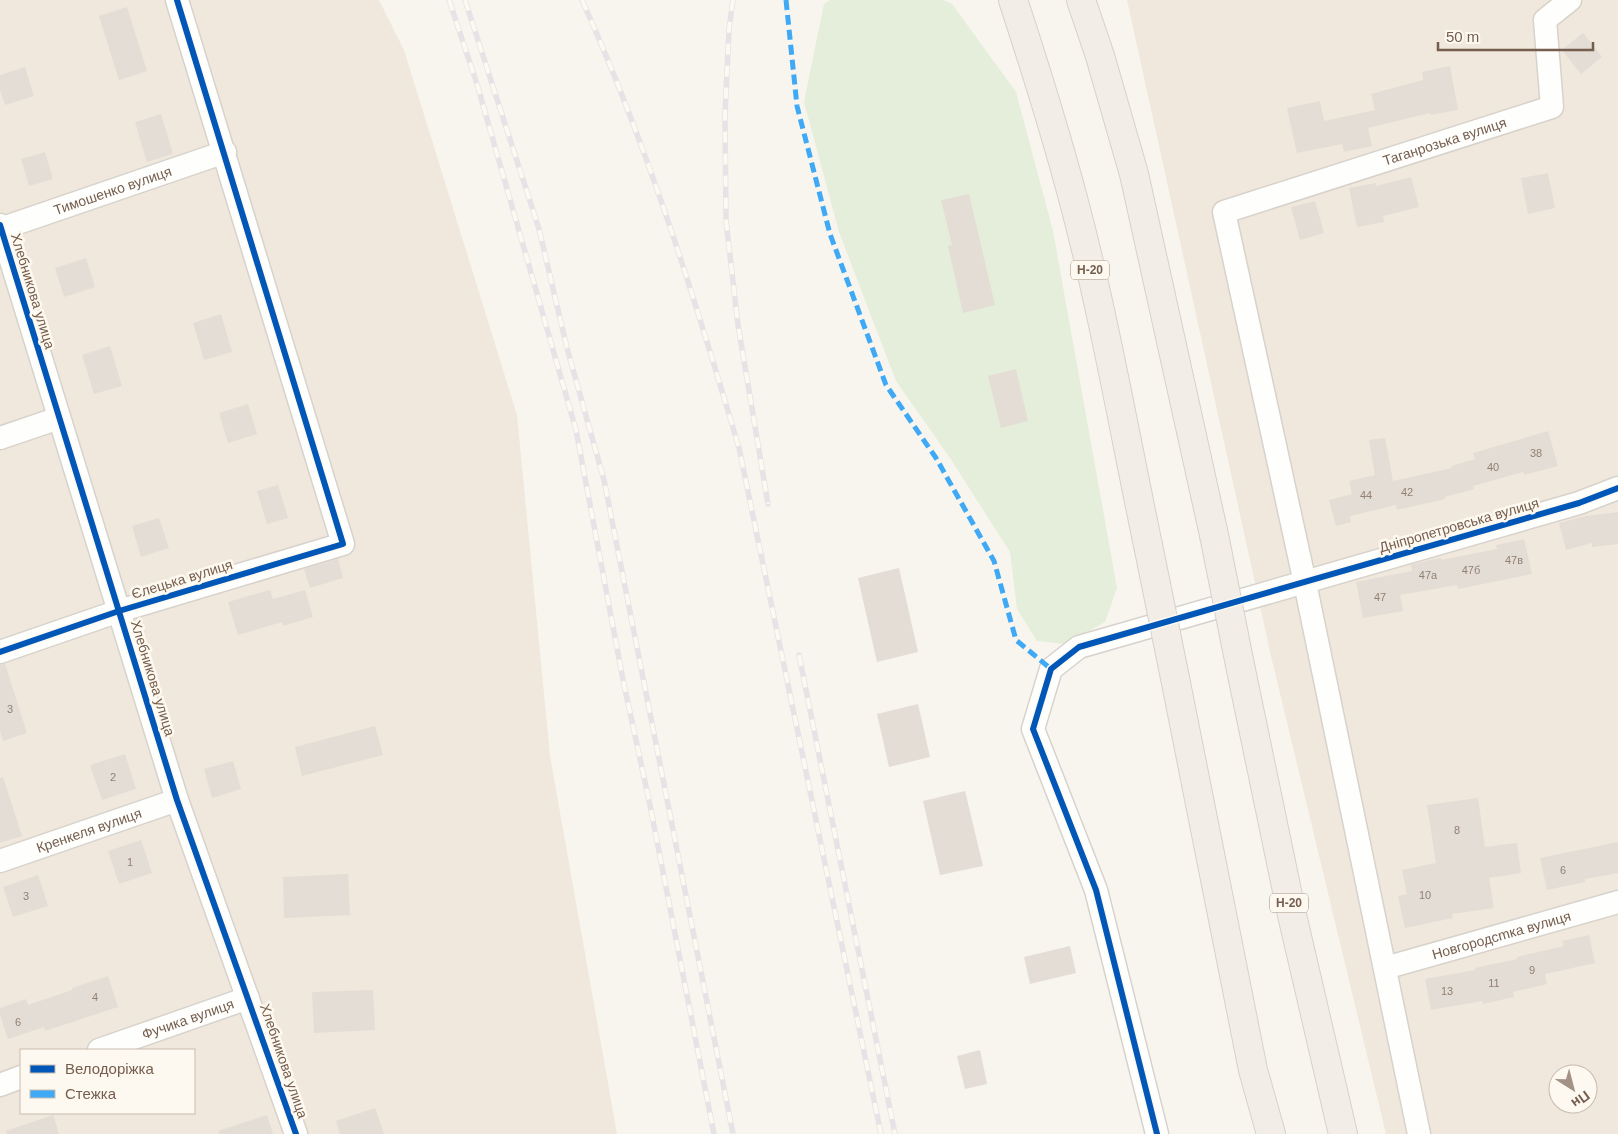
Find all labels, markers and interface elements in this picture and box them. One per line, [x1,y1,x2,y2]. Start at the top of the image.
scale bar [1438,20,1593,52]
text: 50 m [1446,28,1479,45]
street label: Таганрозька вулиця [1381,114,1508,169]
street label: Тимошенко вулиця [52,163,174,218]
street label: Хлебникова улица [8,231,58,351]
road number: Н-20 [1071,260,1109,280]
house number: 38 [1530,447,1542,459]
house number: 40 [1487,461,1499,473]
house number: 42 [1401,486,1413,498]
house number: 44 [1360,489,1372,501]
street label: Дніпропетровська вулиця [1377,495,1541,555]
house number: 47в [1505,554,1523,566]
street label: Єлецька вулиця [130,556,234,602]
house number: 47б [1462,564,1480,576]
house number: 47а [1419,569,1438,581]
house number: 47 [1374,591,1386,603]
street label: Хлебникова улица [128,618,178,738]
house number: 3 [7,703,13,715]
house number: 2 [110,771,116,783]
street label: Кренкеля вулиця [34,805,144,856]
house number: 8 [1454,824,1460,836]
house number: 1 [127,856,133,868]
house number: 6 [1560,864,1566,876]
house number: 10 [1419,889,1431,901]
house number: 3 [23,890,29,902]
road number: Н-20 [1270,894,1308,912]
street label: Новгородсmка вулиця [1430,908,1573,962]
house number: 9 [1529,964,1535,976]
house number: 11 [1488,977,1500,989]
house number: 13 [1441,985,1453,997]
house number: 4 [92,991,98,1003]
street label: Фучика вулиця [140,996,236,1042]
street label: Хлебникова улица [257,1002,311,1121]
house number: 6 [15,1016,21,1028]
legend [20,1049,195,1114]
text: Велодоріжка [65,1060,154,1077]
north arrow [1548,1064,1598,1114]
text: Стежка [65,1085,117,1102]
text: Пн [1568,1088,1593,1111]

